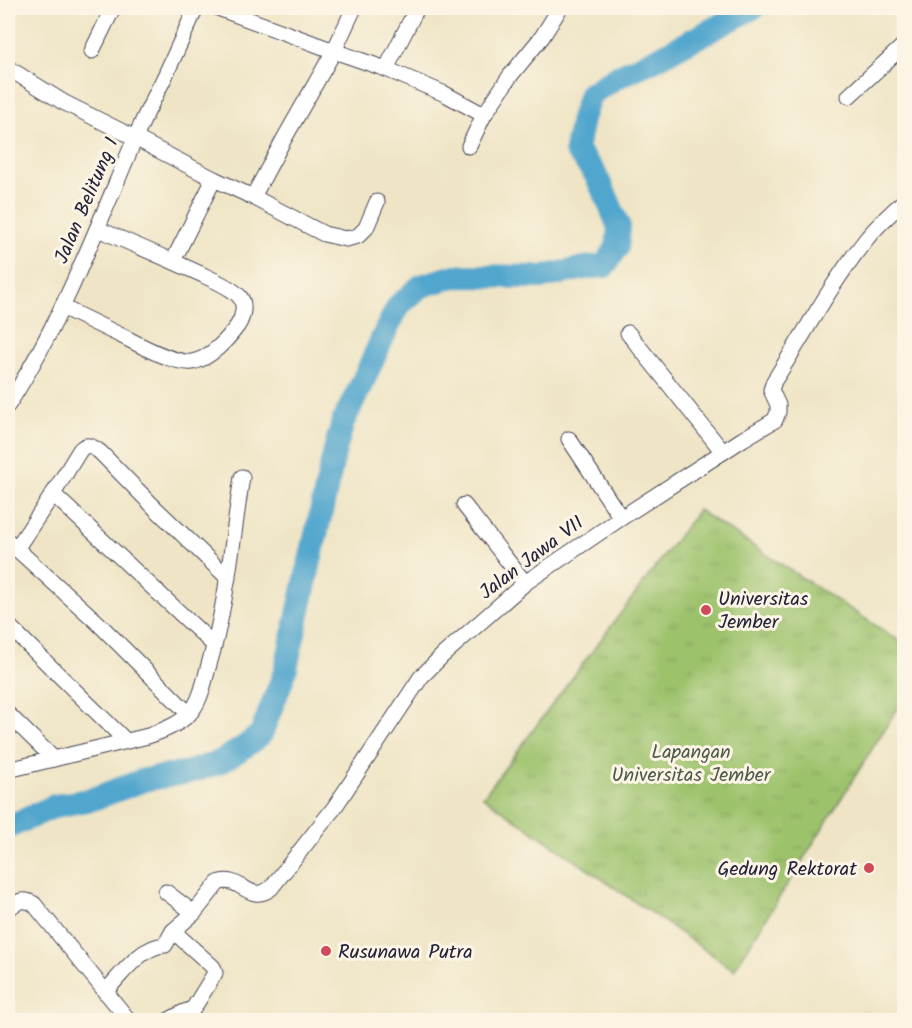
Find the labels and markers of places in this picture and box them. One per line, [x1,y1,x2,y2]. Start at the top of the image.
place label: Universitas Jember [718,584,809,639]
marker: Universitas Jember [699,603,713,617]
place label: Gedung Rektorat [717,854,857,886]
marker: Gedung Rektorat [862,861,876,875]
place label: Rusunawa Putra [338,937,473,969]
marker: Rusunawa Putra [319,944,333,958]

